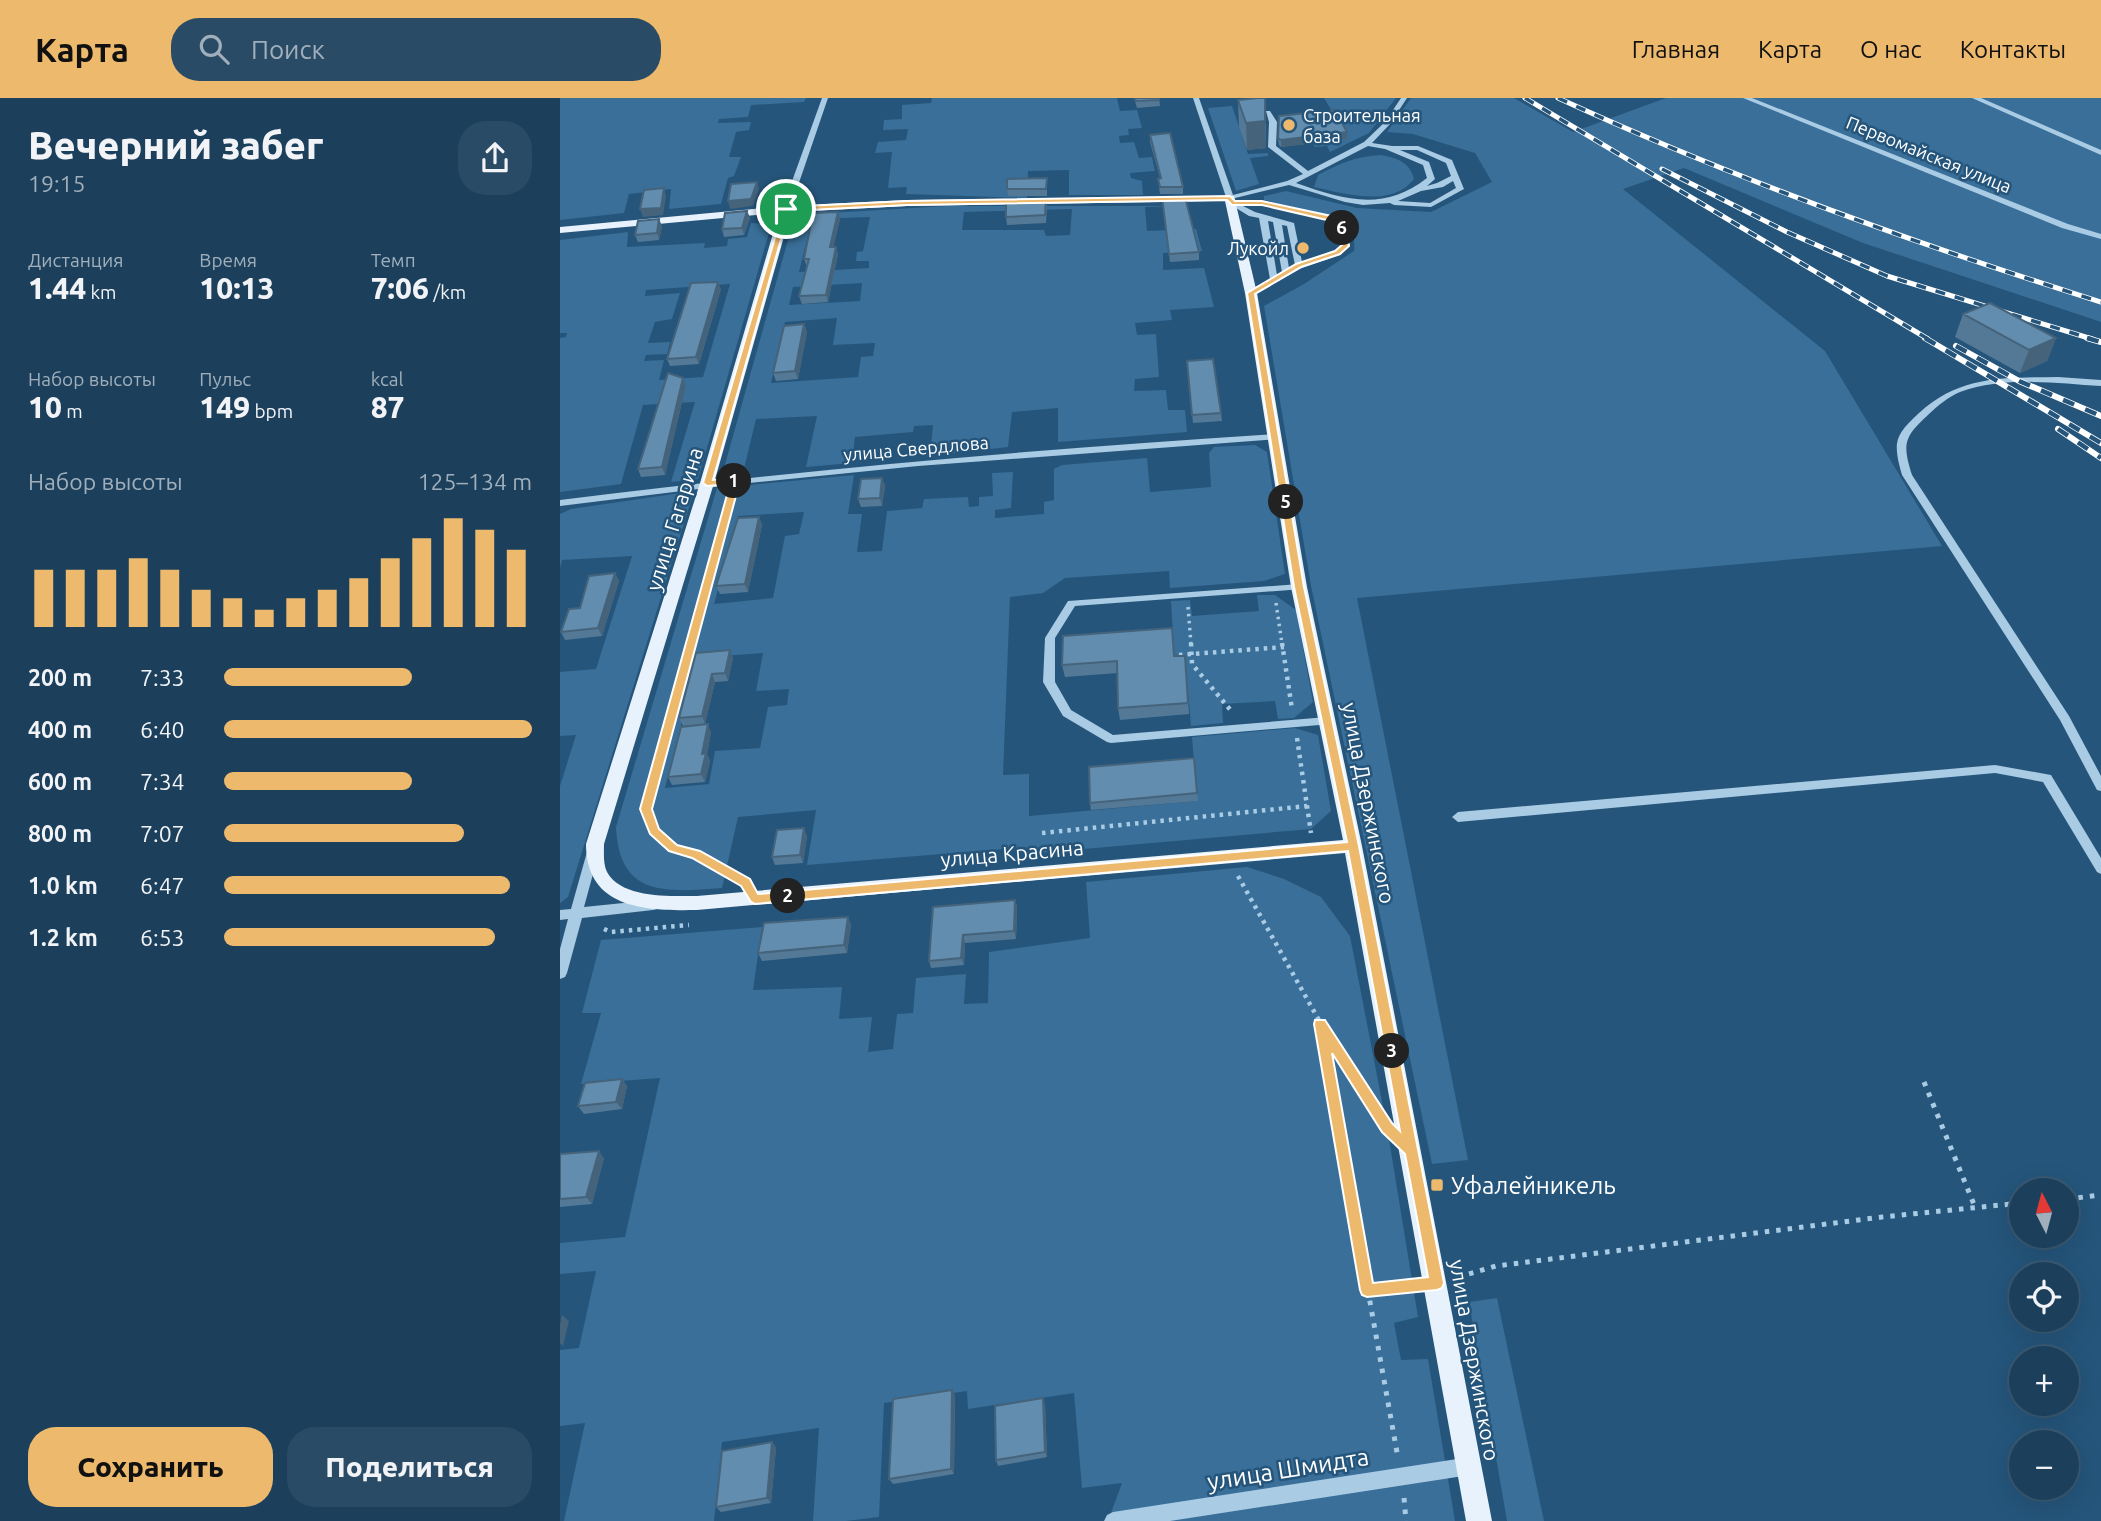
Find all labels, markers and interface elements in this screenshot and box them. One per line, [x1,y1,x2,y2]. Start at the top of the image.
search box [171,18,661,81]
icon: search [195,30,233,68]
text: Карта [35,31,129,68]
text: Поиск [251,35,325,64]
text: Главная [1632,36,1720,63]
text: Карта [1758,36,1822,63]
text: О нас [1860,36,1922,63]
text: Контакты [1960,36,2066,63]
place label: Строительная база [1303,105,1421,146]
street label: Первомайская улица [1844,112,2014,196]
marker: Строительная база [1281,117,1297,133]
button: share [458,121,532,195]
text: Вечерний забег [28,124,323,166]
text: 19:15 [28,171,86,196]
pin [756,179,816,239]
icon: arrive [767,190,805,228]
pin: 6 [1324,211,1360,246]
text: 6 [1336,216,1347,238]
place label: Лукойл [1227,238,1289,258]
marker: Лукойл [1295,240,1311,256]
text: Дистанция [28,249,123,271]
text: Время [199,249,257,271]
text: Темп [371,249,416,271]
text: 1.44 [28,271,86,305]
text: 10:13 [199,271,274,305]
text: 7:06 [371,271,429,305]
text: km [86,281,116,303]
text: /km [429,281,466,303]
text: Набор высоты [28,368,156,390]
text: Пульс [199,368,251,390]
text: kcal [371,368,403,390]
text: 10 [28,390,62,424]
text: 149 [199,390,250,424]
text: 87 [371,390,405,424]
text: m [62,400,83,422]
text: bpm [250,400,293,422]
street label: улица Свердлова [842,432,990,464]
street label: улица Гагарина [641,444,707,594]
pin: 1 [716,464,752,498]
text: Набор высоты [28,469,183,494]
text: 125–134 m [418,469,532,494]
text: 1 [728,469,739,491]
pin: 5 [1268,484,1304,520]
text: 5 [1280,490,1291,512]
text: 200 m [28,665,92,690]
text: 7:33 [140,665,185,690]
street label: улица Дзержинского [1338,701,1400,905]
text: 400 m [28,717,92,742]
text: 6:40 [140,717,185,742]
text: 600 m [28,769,92,794]
text: 7:34 [140,769,185,794]
text: 800 m [28,821,92,846]
text: 7:07 [140,821,185,846]
street label: улица Красина [940,835,1084,871]
text: 1.0 km [28,873,98,898]
text: 6:47 [140,873,185,898]
pin: 2 [770,878,806,914]
text: 2 [782,884,793,906]
text: 1.2 km [28,925,98,950]
text: 6:53 [140,925,185,950]
pin: 3 [1374,1034,1410,1068]
text: 3 [1386,1039,1397,1061]
place label: Уфалейникель [1451,1172,1616,1199]
marker: Уфалейникель [1429,1177,1445,1193]
north arrow [2009,1178,2079,1248]
map controls [2009,1178,2079,1500]
street label: улица Дзержинского [1445,1257,1505,1463]
button: locate [2009,1262,2079,1332]
button: + [2009,1346,2079,1416]
button: Сохранить [28,1427,273,1507]
button: Поделиться [287,1427,532,1507]
button: − [2009,1430,2079,1500]
street label: улица Шмидта [1205,1443,1371,1495]

